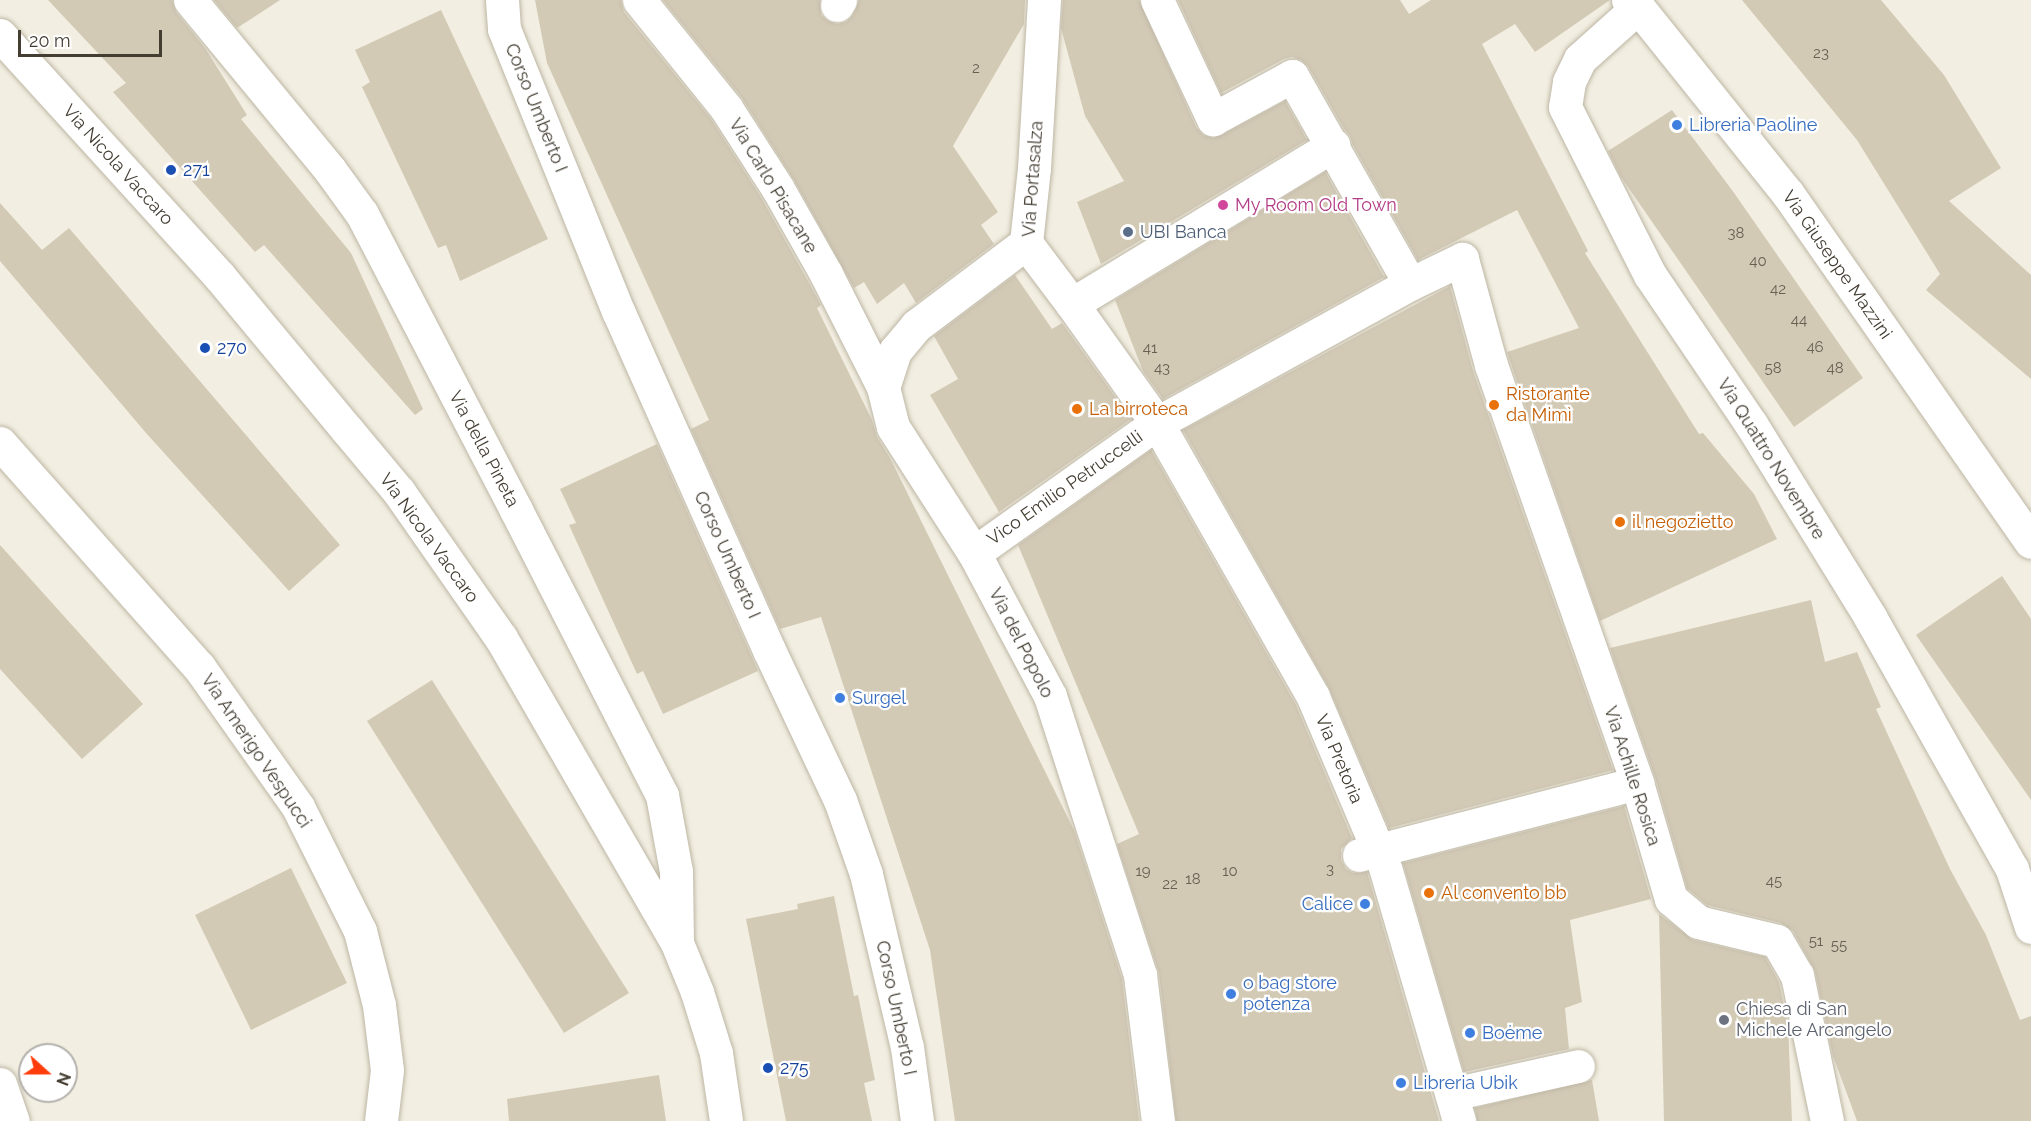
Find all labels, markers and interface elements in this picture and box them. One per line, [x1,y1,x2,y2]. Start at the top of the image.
scale bar [21,18,165,56]
text: 20 m [29,30,71,51]
street label: Corso Umberto I [500,40,572,176]
house number: 23 [1813,45,1829,63]
house number: 2 [972,60,980,78]
street label: Via Nicola Vaccaro [58,100,178,230]
place label: Libreria Paoline [1689,114,1817,136]
street label: Via Carlo Pisacane [724,115,822,257]
marker: Libreria Paoline [1670,118,1684,132]
street label: Via Portasalza [1018,120,1048,238]
place label: 271 [183,159,210,181]
marker: 271 [164,163,178,177]
street label: Via Giuseppe Mazzini [1778,187,1896,343]
place label: My Room Old Town [1235,194,1398,216]
marker: My Room Old Town [1216,198,1230,212]
place label: UBI Banca [1140,221,1227,243]
marker: UBI Banca [1121,225,1135,239]
house number: 38 [1728,225,1744,243]
house number: 40 [1749,253,1767,271]
house number: 42 [1770,281,1786,299]
house number: 44 [1791,312,1807,330]
place label: 270 [217,337,247,359]
house number: 46 [1806,339,1824,357]
house number: 41 [1143,340,1157,358]
marker: 270 [198,341,212,355]
house number: 43 [1154,360,1170,378]
house number: 58 [1764,360,1782,378]
house number: 48 [1826,360,1844,378]
street label: Via Quattro Novembre [1713,374,1829,544]
place label: Ristorante da Mimì [1506,384,1590,426]
street label: Via della Pineta [444,387,524,511]
place label: La birroteca [1089,398,1188,420]
marker: Ristorante da Mimì [1487,398,1501,412]
marker: La birroteca [1070,402,1084,416]
street label: Vico Emilio Petruccelli [983,426,1147,550]
street label: Via Nicola Vaccaro [375,469,483,607]
street label: Corso Umberto I [689,488,765,622]
place label: il negozietto [1632,511,1734,533]
marker: il negozietto [1613,515,1627,529]
street label: Via del Popolo [984,584,1058,702]
street label: Via Amerigo Vespucci [196,669,316,833]
place label: Surgel [852,687,906,709]
marker: Surgel [833,691,847,705]
street label: Via Achille Rosica [1599,703,1665,849]
street label: Via Pretoria [1311,711,1367,807]
house number: 3 [1326,861,1334,879]
house number: 19 [1135,863,1151,881]
house number: 10 [1222,863,1238,881]
house number: 18 [1185,871,1201,889]
house number: 45 [1766,873,1782,891]
house number: 22 [1162,876,1178,894]
place label: Al convento bb [1441,882,1567,904]
marker: Al convento bb [1422,886,1436,900]
place label: Calice [1302,893,1353,915]
marker: Calice [1358,897,1372,911]
house number: 51 [1809,933,1823,951]
house number: 55 [1831,937,1847,955]
street label: Corso Umberto I [871,939,921,1077]
place label: o bag store potenza [1243,973,1337,1016]
marker: o bag store potenza [1224,987,1238,1001]
place label: Chiesa di San Michele Arcangelo [1736,999,1892,1042]
marker: Chiesa di San Michele Arcangelo [1717,1013,1731,1027]
place label: Boėme [1482,1022,1542,1044]
marker: Boėme [1463,1026,1477,1040]
north arrow [18,1043,78,1103]
place label: 275 [780,1057,809,1079]
marker: 275 [761,1061,775,1075]
text: N [52,1070,74,1088]
place label: Libreria Ubik [1413,1072,1518,1094]
marker: Libreria Ubik [1394,1076,1408,1090]

